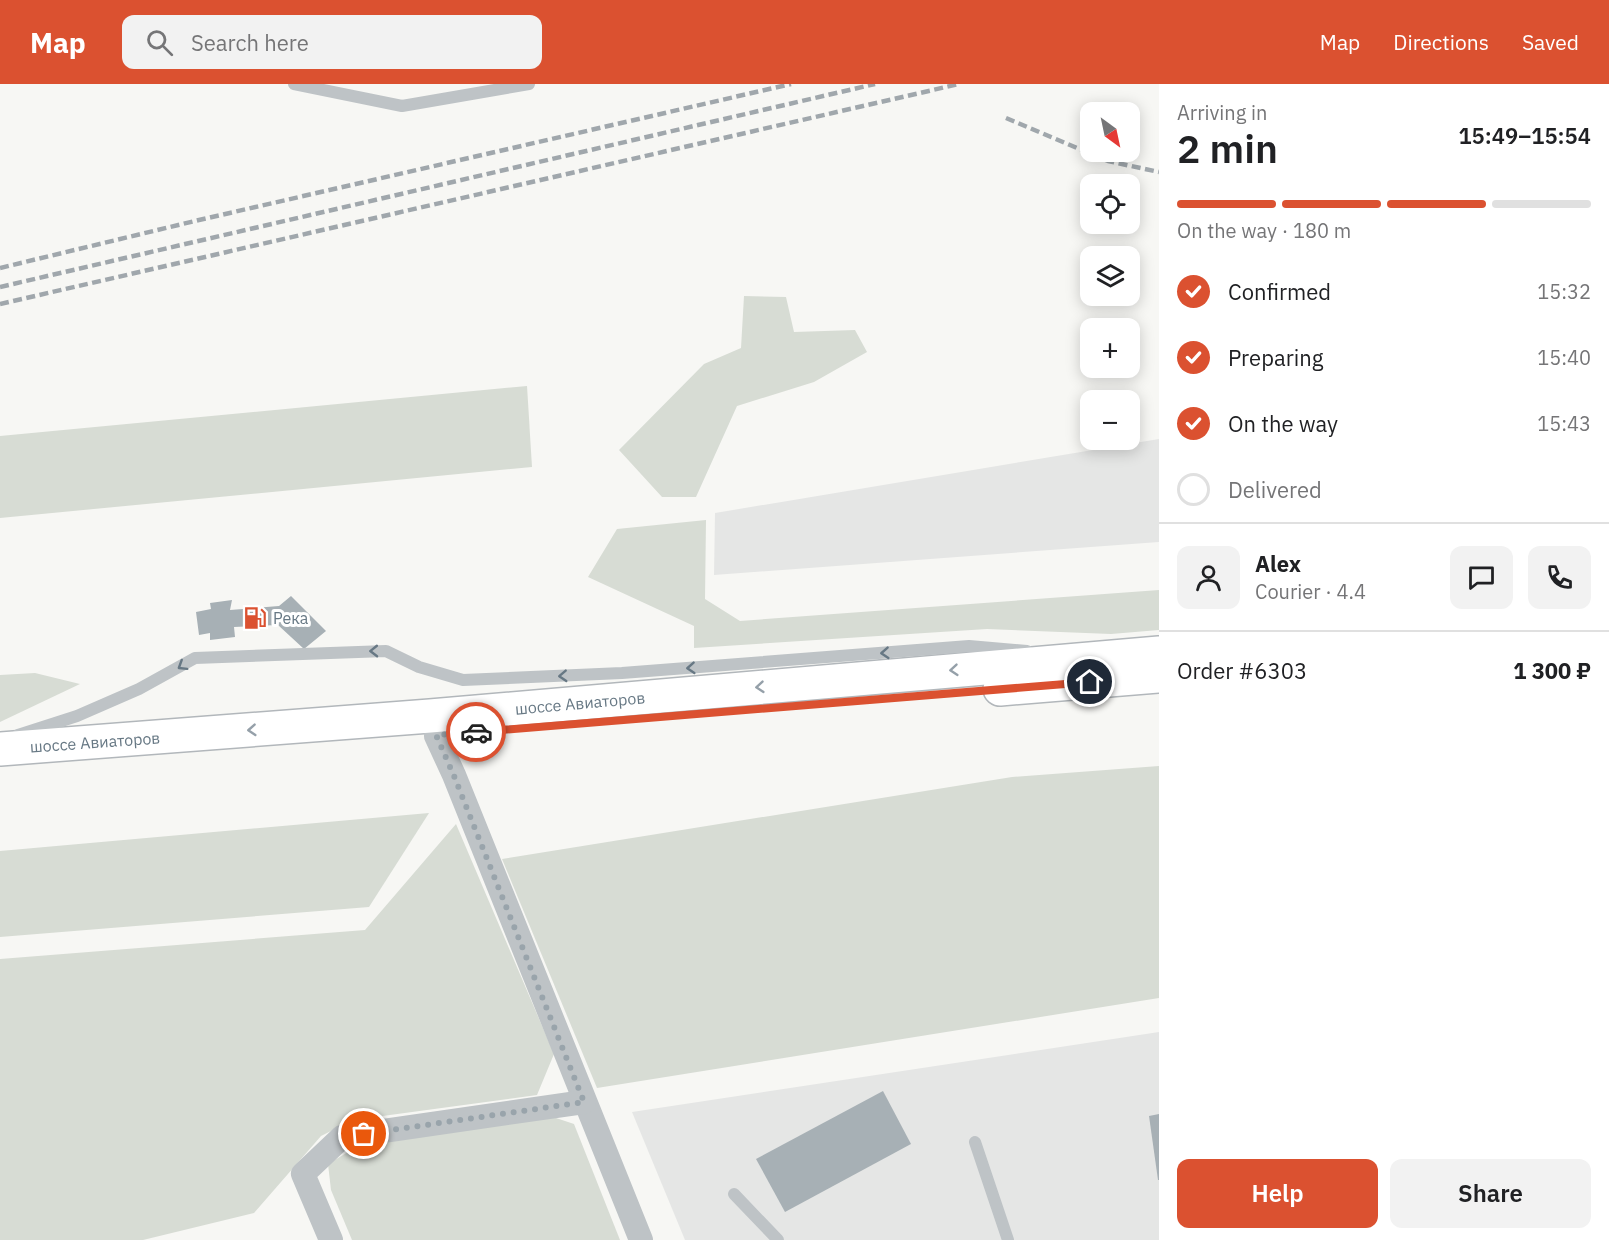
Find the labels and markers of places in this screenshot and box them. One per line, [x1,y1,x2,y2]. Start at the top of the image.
fuel station icon: Река [242,605,268,631]
place label: Река [273,608,309,628]
pin [1064,656,1115,707]
pin [338,1108,389,1159]

